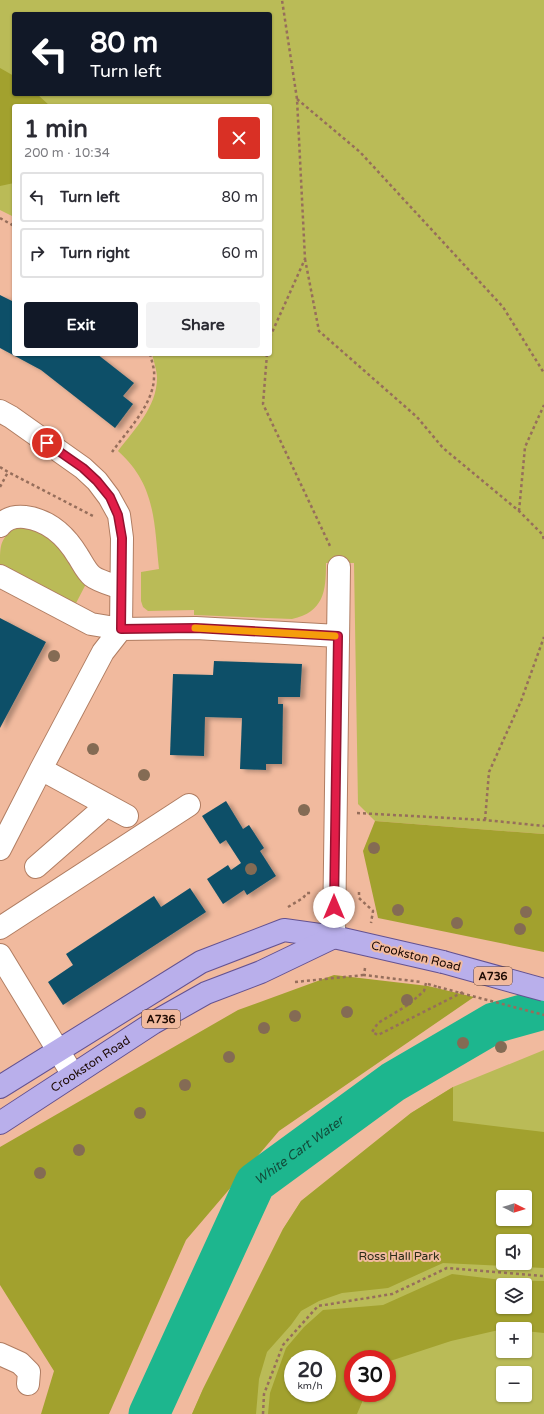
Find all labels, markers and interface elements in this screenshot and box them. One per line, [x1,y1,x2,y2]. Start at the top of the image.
text: 80 m [90,26,158,60]
icon: left [24,28,76,80]
text: Turn left [90,60,162,82]
text: 1 min [24,115,88,144]
button: close [218,117,260,159]
text: 200 m · 10:34 [24,145,110,161]
icon: left [26,186,48,208]
text: Turn left [60,188,120,206]
text: 80 m [221,188,258,206]
icon: right [26,242,48,264]
text: Turn right [60,244,130,262]
text: 60 m [221,244,258,262]
button: Exit [24,302,138,348]
button: Share [146,302,260,348]
pin [30,426,64,460]
icon: arrive [36,432,58,454]
position arrow [313,886,355,928]
street label: Crookston Road [370,938,462,974]
road number: A736 [474,967,512,985]
road number: A736 [142,1010,180,1028]
street label: Crookston Road [48,1033,133,1095]
water label: White Cart Water [251,1111,349,1189]
north arrow [496,1190,532,1226]
map controls [496,1190,532,1402]
button: sound [496,1234,532,1270]
park label: Ross Hall Park [358,1249,440,1263]
button: layers [496,1278,532,1314]
button: + [496,1322,532,1358]
speed limit sign: 30 [344,1350,396,1402]
text: 20 [297,1359,323,1383]
button: − [496,1366,532,1402]
text: km/h [297,1380,323,1392]

